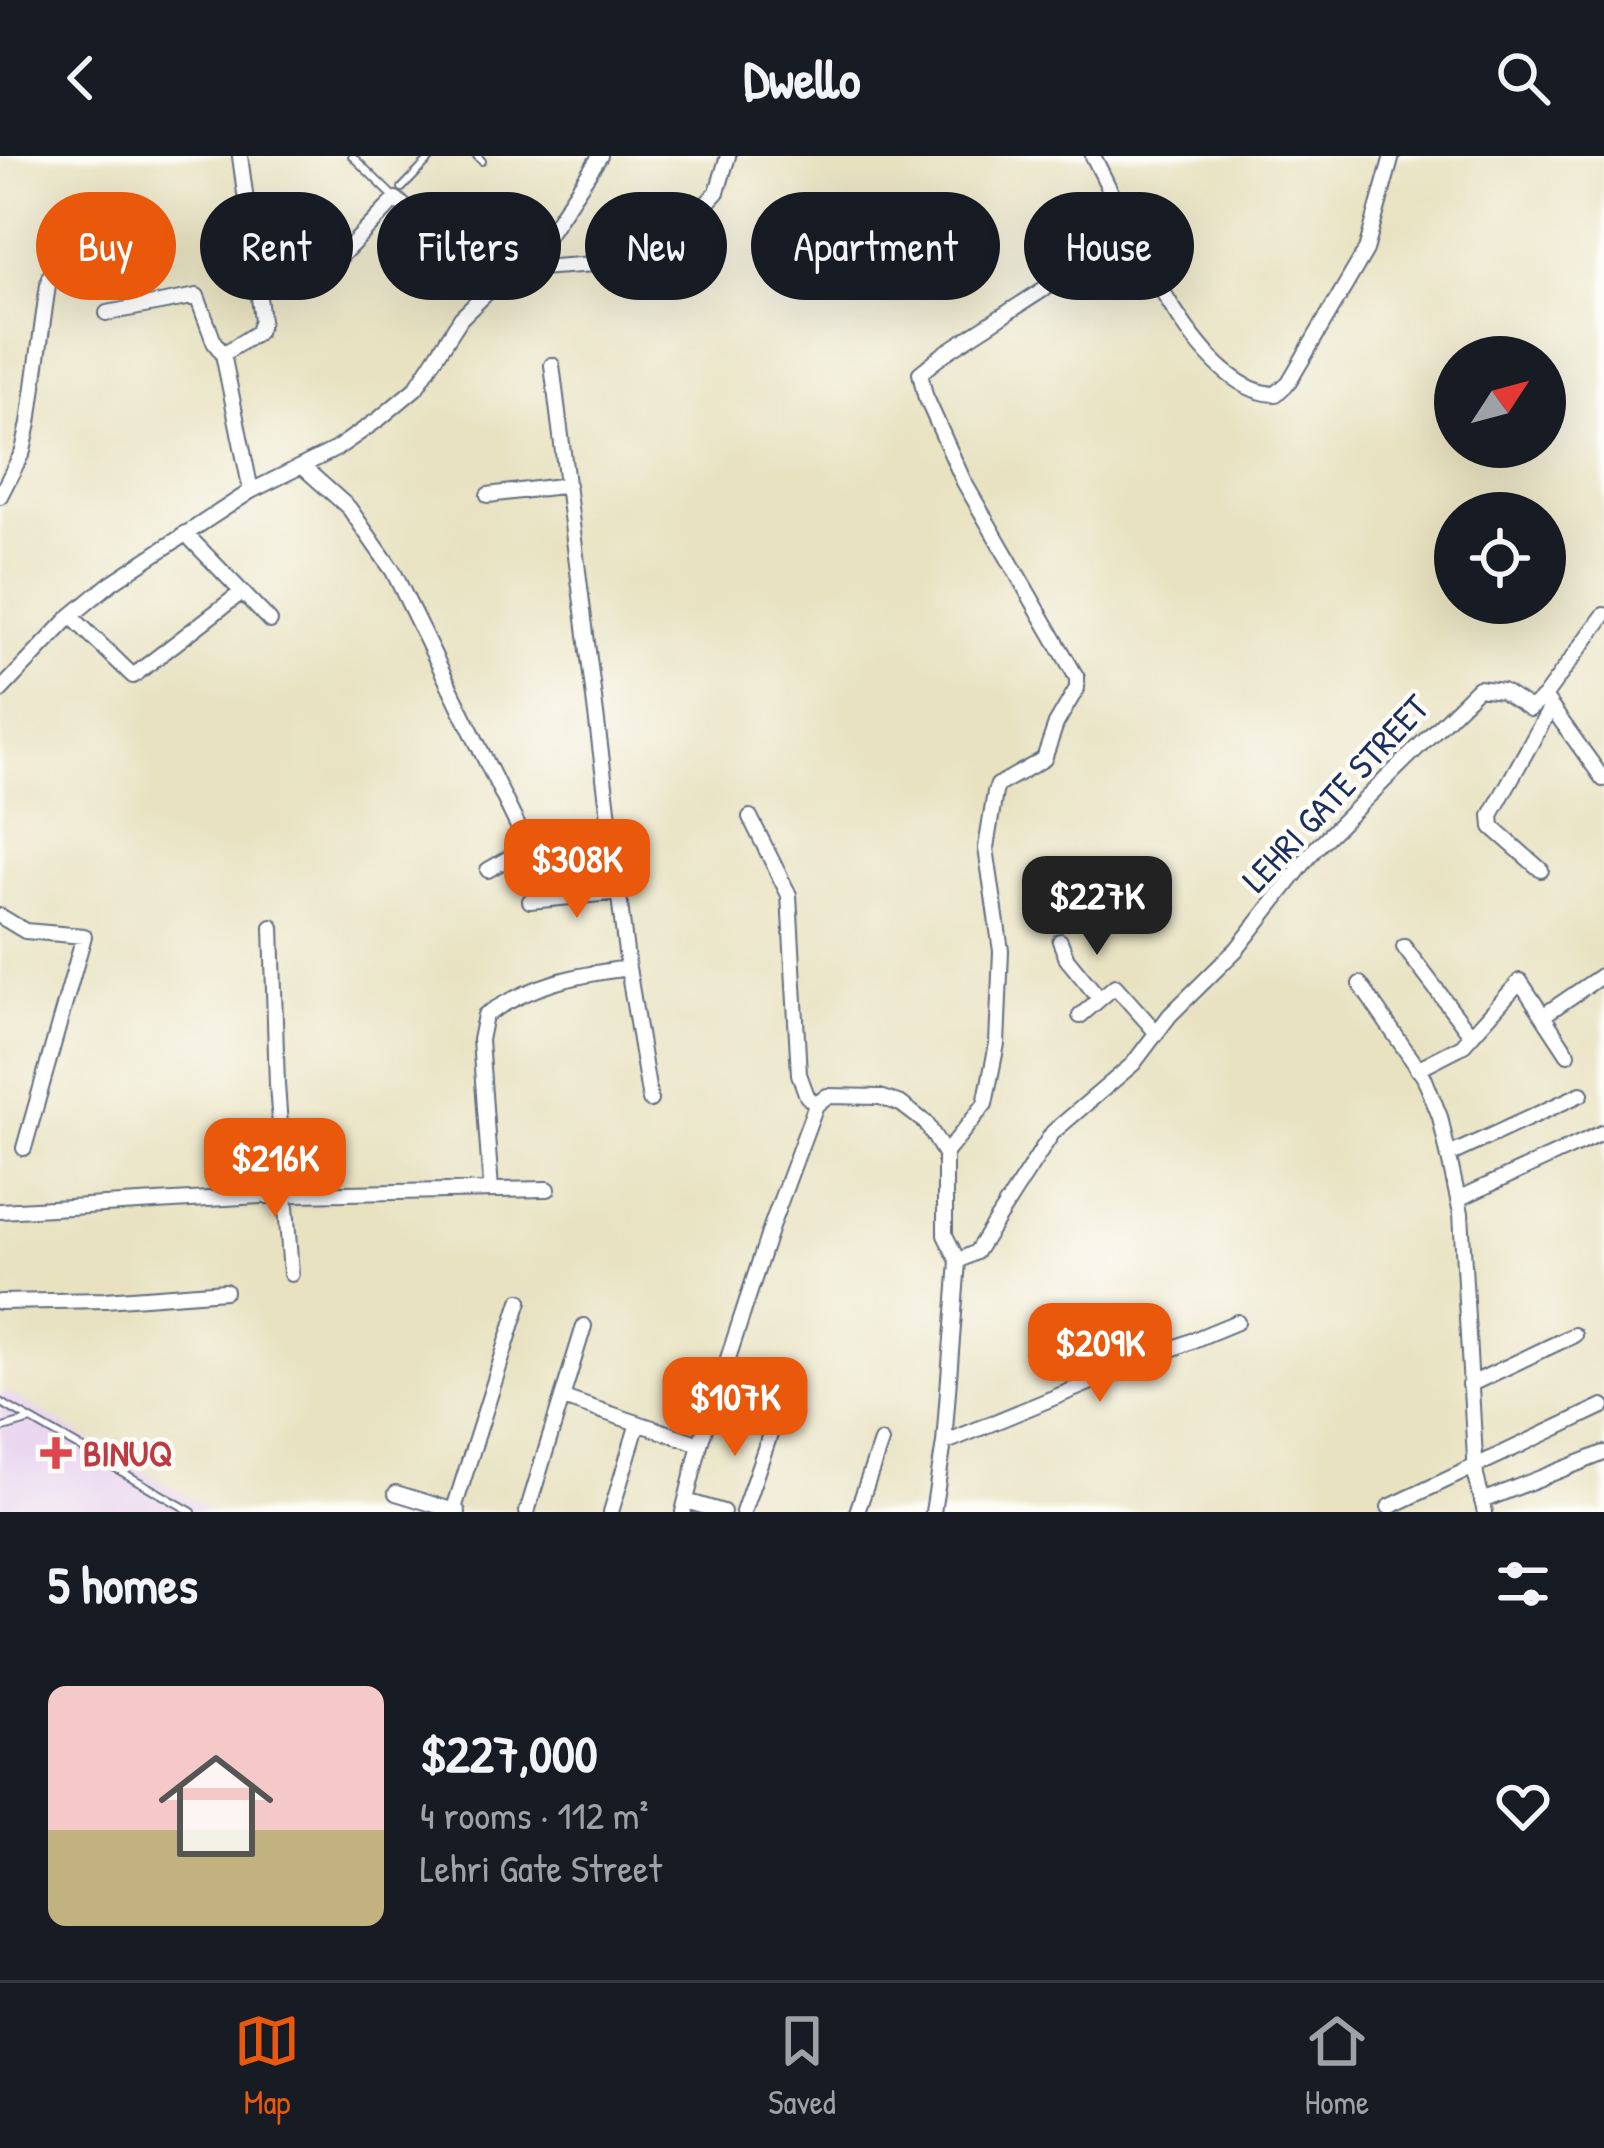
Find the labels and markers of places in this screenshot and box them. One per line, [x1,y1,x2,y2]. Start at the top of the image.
pin: $308K [493,819,661,921]
pin: $227K [1013,856,1181,958]
pin: $216K [191,1118,359,1220]
pin: $209K [1016,1303,1184,1405]
pin: $107K [651,1357,819,1459]
place label: BINUQ [83,1428,172,1477]
marker: BINUQ [40,1437,72,1469]

